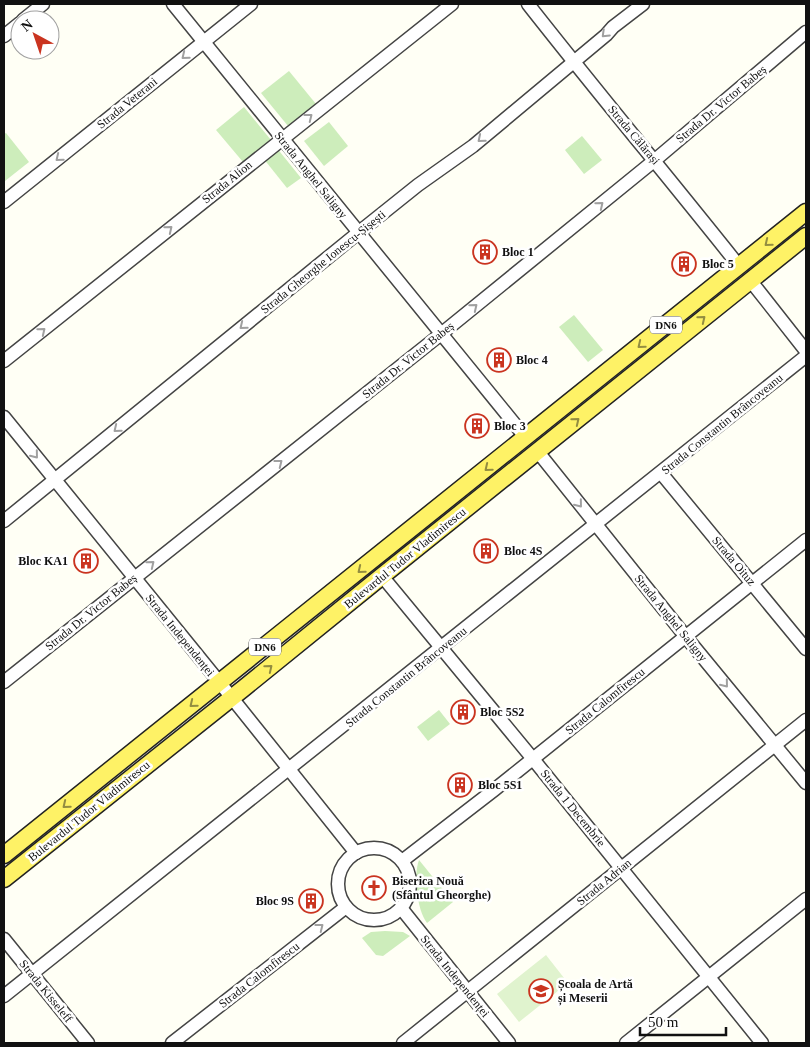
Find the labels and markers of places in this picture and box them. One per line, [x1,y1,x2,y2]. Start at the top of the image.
building icon: Bloc 1 [472,239,498,265]
place label: Bloc 1 [502,245,534,259]
building icon: Bloc 5 [671,251,697,277]
place label: Bloc 5 [702,257,734,271]
building icon: Bloc 4 [486,347,512,373]
place label: Bloc 4 [516,353,548,367]
building icon: Bloc 3 [464,413,490,439]
place label: Bloc 3 [494,419,526,433]
building icon: Bloc 4S [473,538,499,564]
place label: Bloc 4S [504,544,543,558]
building icon: Bloc KA1 [73,548,99,574]
place label: Bloc KA1 [18,554,68,568]
building icon: Bloc 5S2 [450,699,476,725]
place label: Bloc 5S2 [480,705,524,719]
building icon: Bloc 5S1 [447,772,473,798]
place label: Bloc 5S1 [478,778,522,792]
place label: Biserica Nouă (Sfântul Gheorghe) [392,874,491,902]
church icon: Biserica Nouă (Sfântul Gheorghe) [361,875,387,901]
building icon: Bloc 9S [298,888,324,914]
place label: Bloc 9S [256,894,294,908]
place label: Școala de Artă și Meserii [558,977,633,1006]
school or university icon: Școala de Artă și Meserii [528,978,554,1004]

